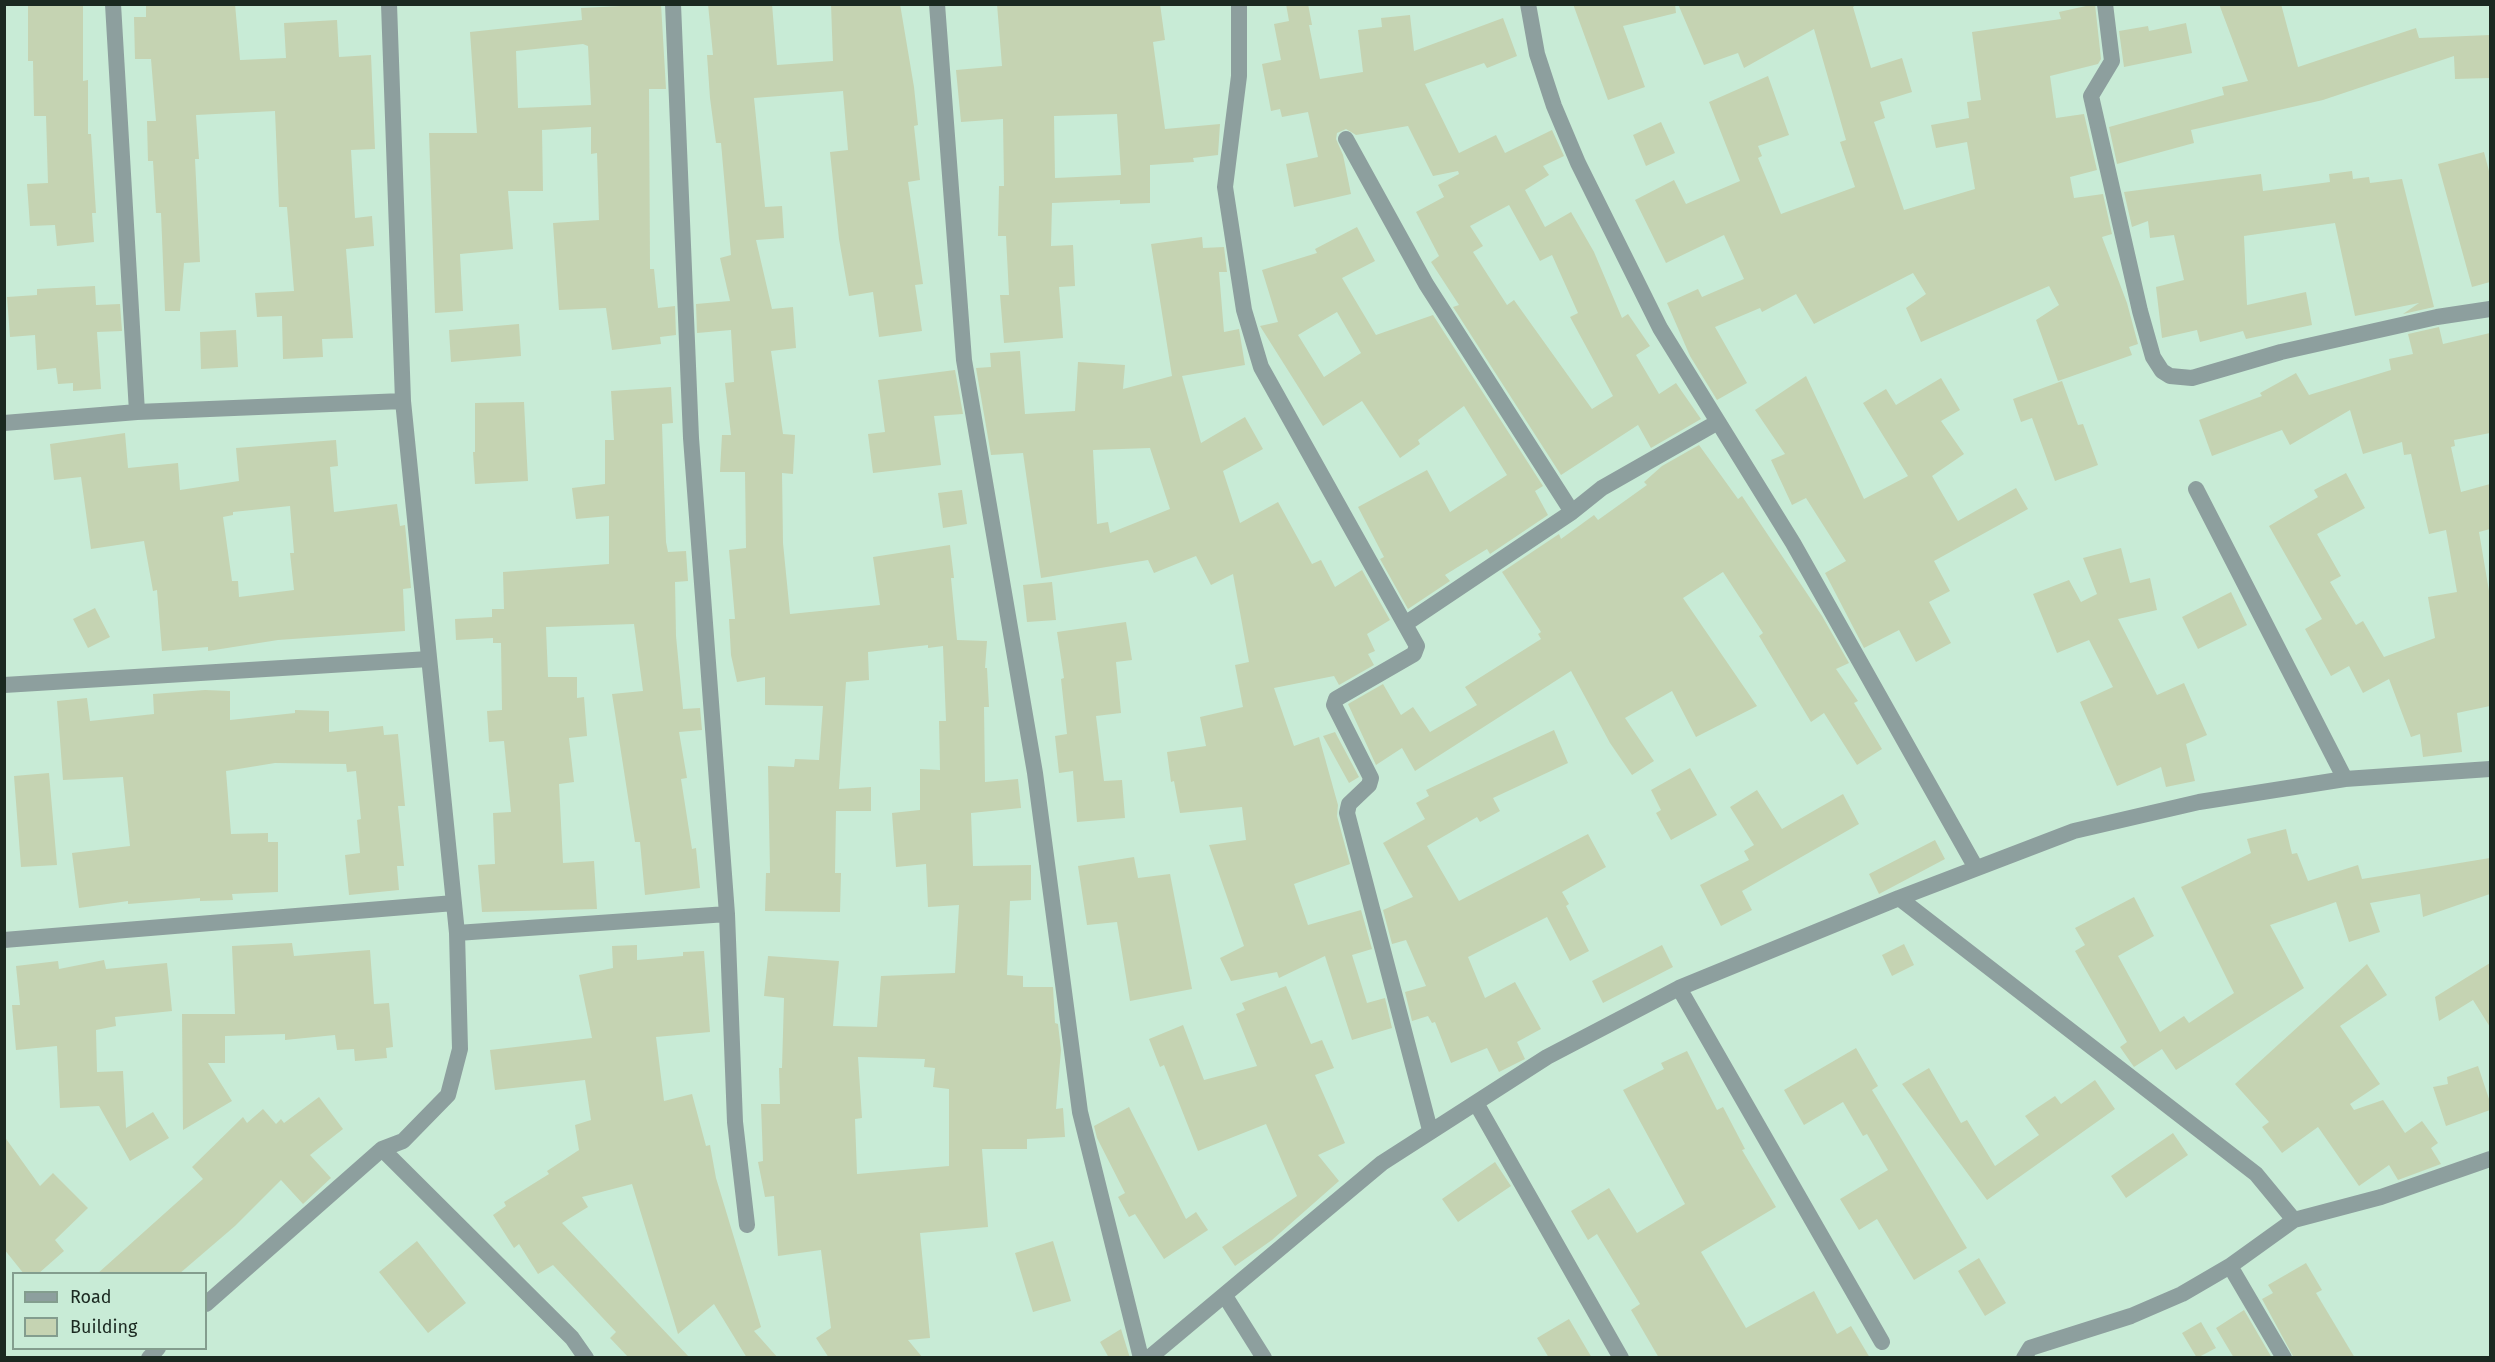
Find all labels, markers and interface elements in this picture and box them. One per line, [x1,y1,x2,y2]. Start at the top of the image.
legend [12,1272,207,1350]
text: Road [70,1286,112,1308]
text: Building [70,1316,137,1338]

